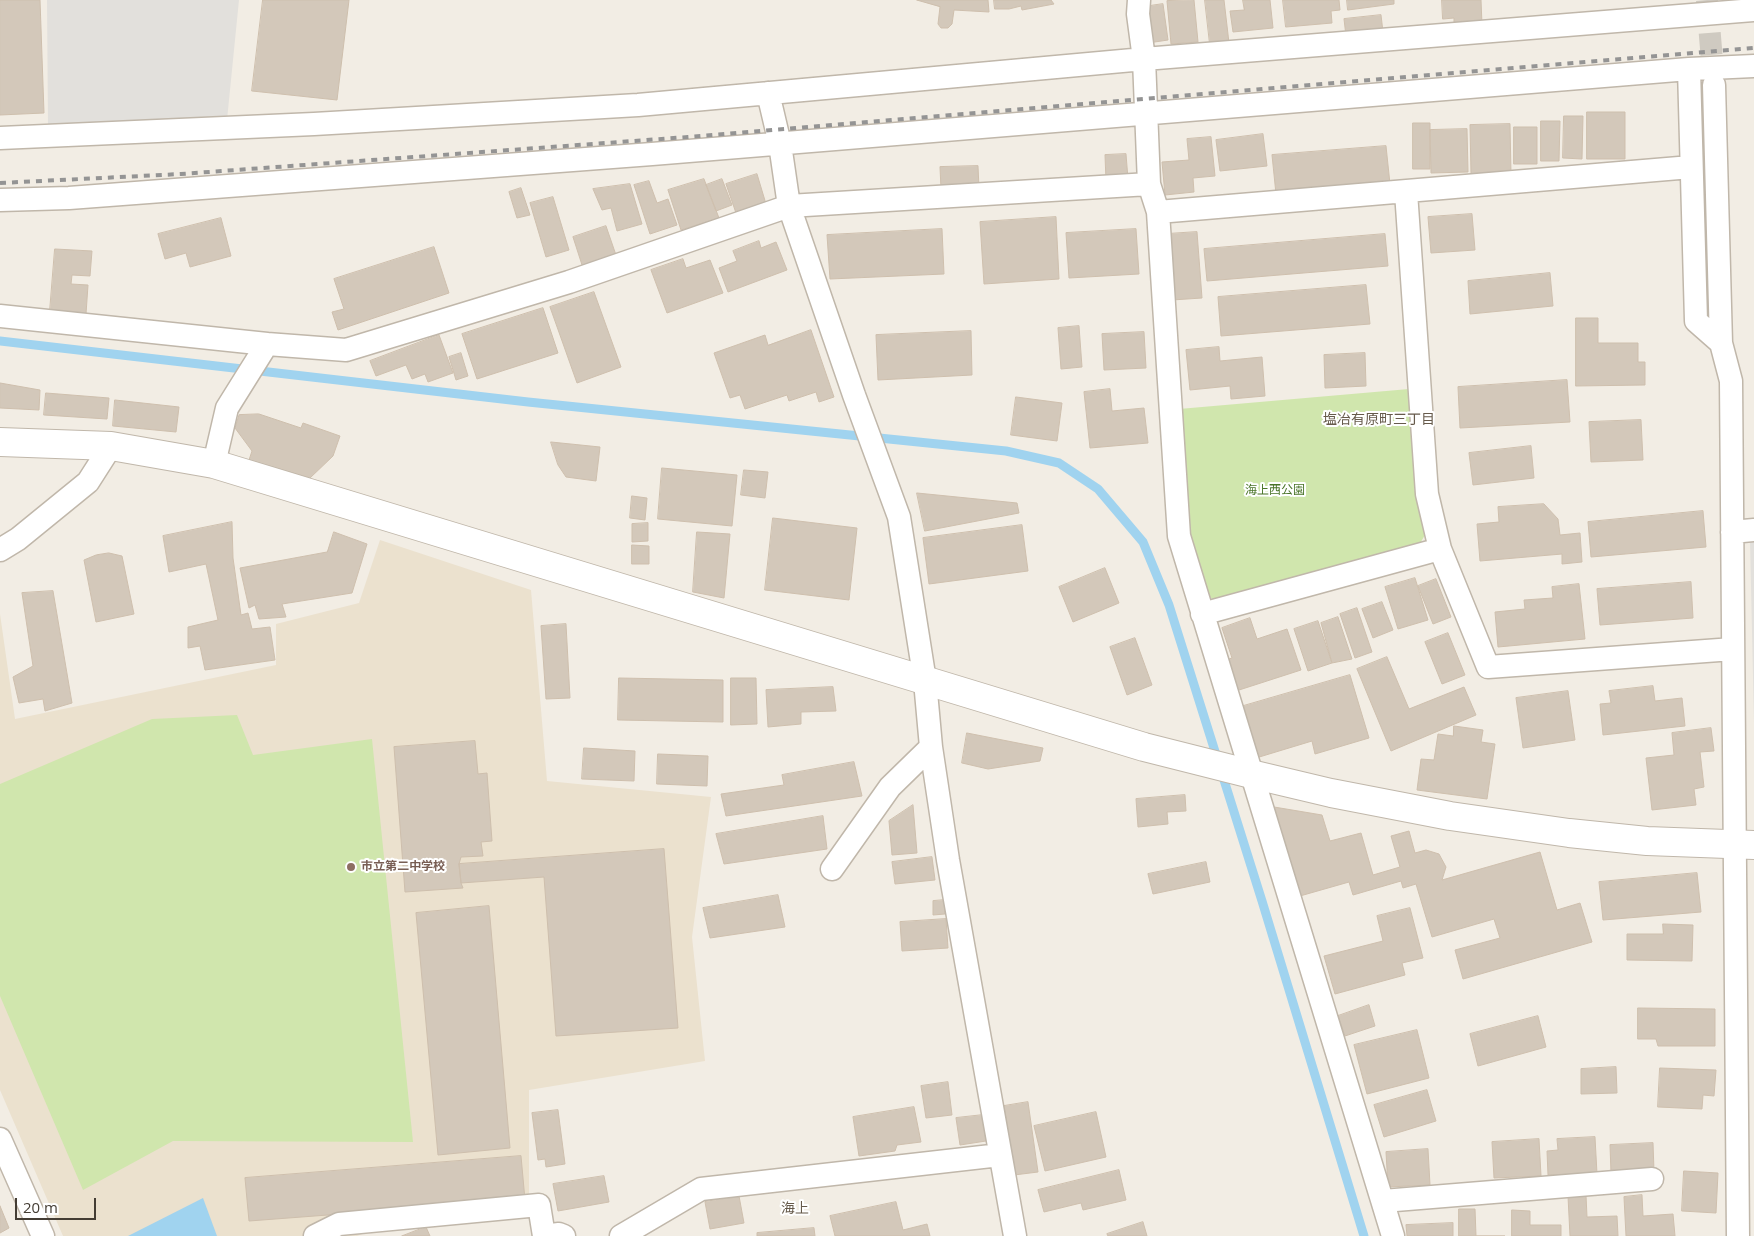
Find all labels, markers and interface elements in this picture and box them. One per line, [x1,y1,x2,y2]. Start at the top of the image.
district label: 塩冶有原町三丁目 [1323,412,1435,428]
park label: 海上西公園 [1245,484,1305,498]
place label: 市立第二中学校 [361,860,445,874]
marker: 市立第二中学校 [345,861,357,873]
scale bar [18,1188,99,1220]
text: 20 m [23,1197,58,1217]
district label: 海上 [781,1201,809,1217]

